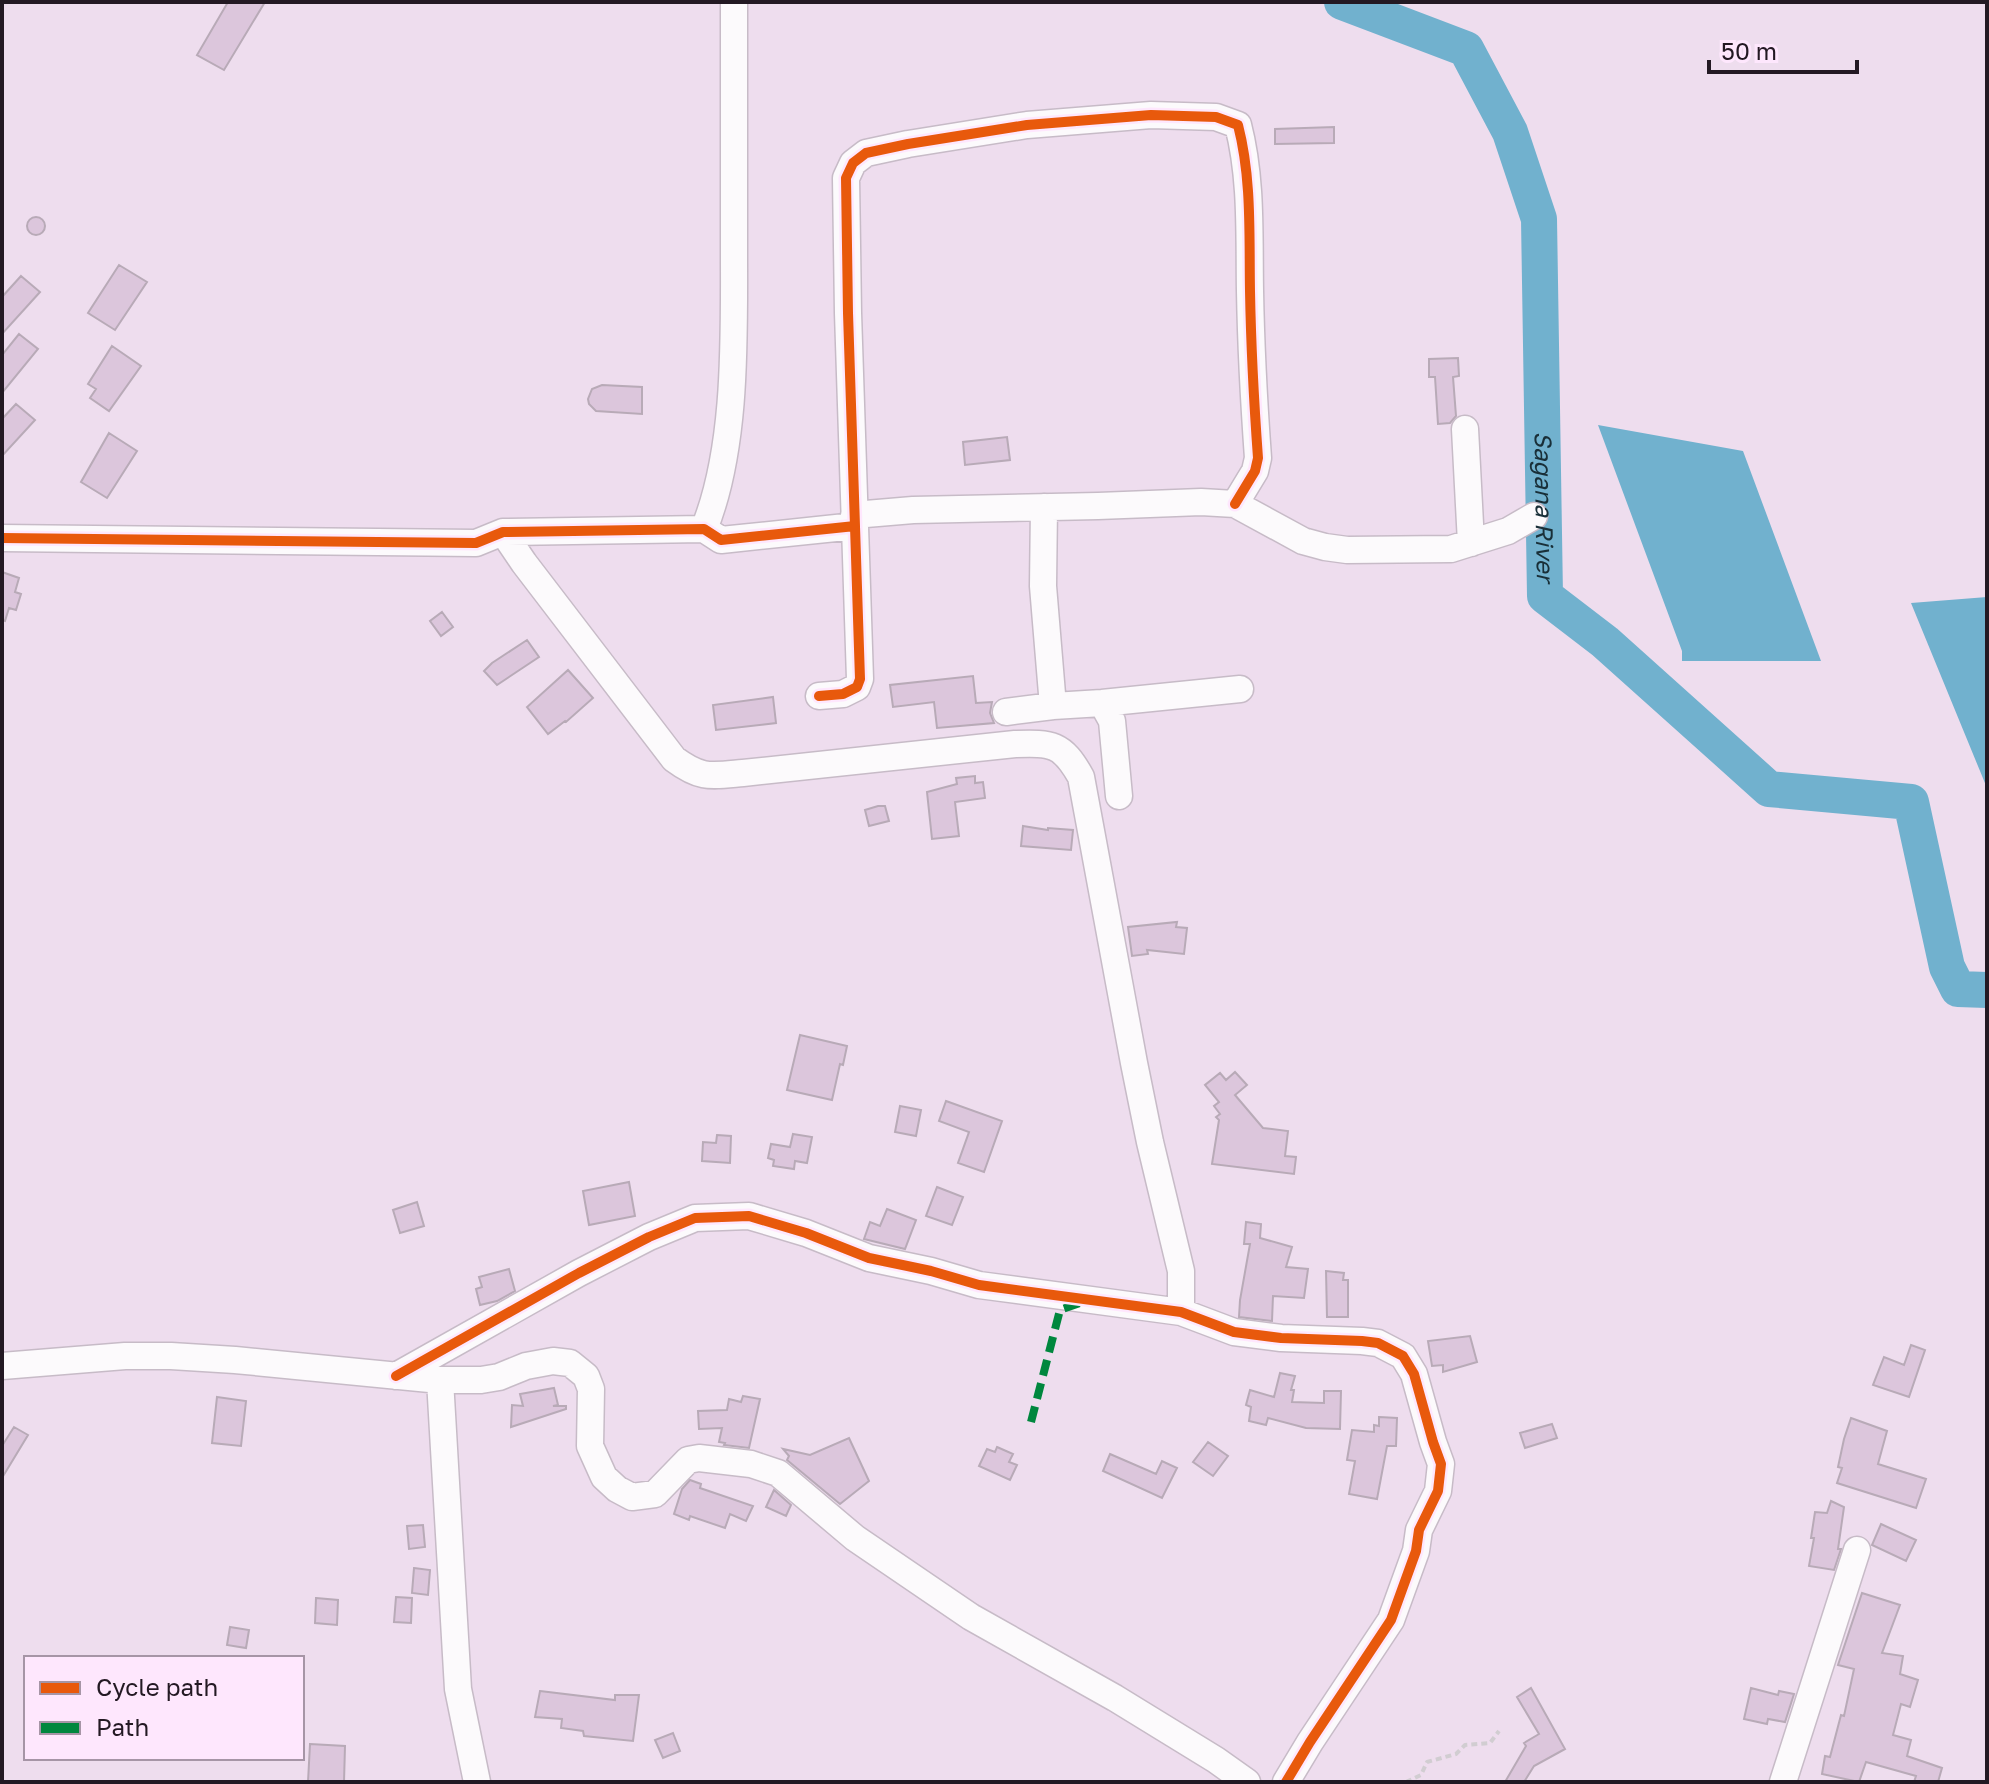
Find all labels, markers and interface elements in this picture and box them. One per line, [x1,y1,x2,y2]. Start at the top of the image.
scale bar [1709,24,1857,74]
text: 50 m [1721,36,1777,65]
water label: Sagana River [1529,431,1561,586]
legend [24,1656,304,1760]
text: Cycle path [96,1672,218,1701]
text: Path [96,1712,149,1741]

